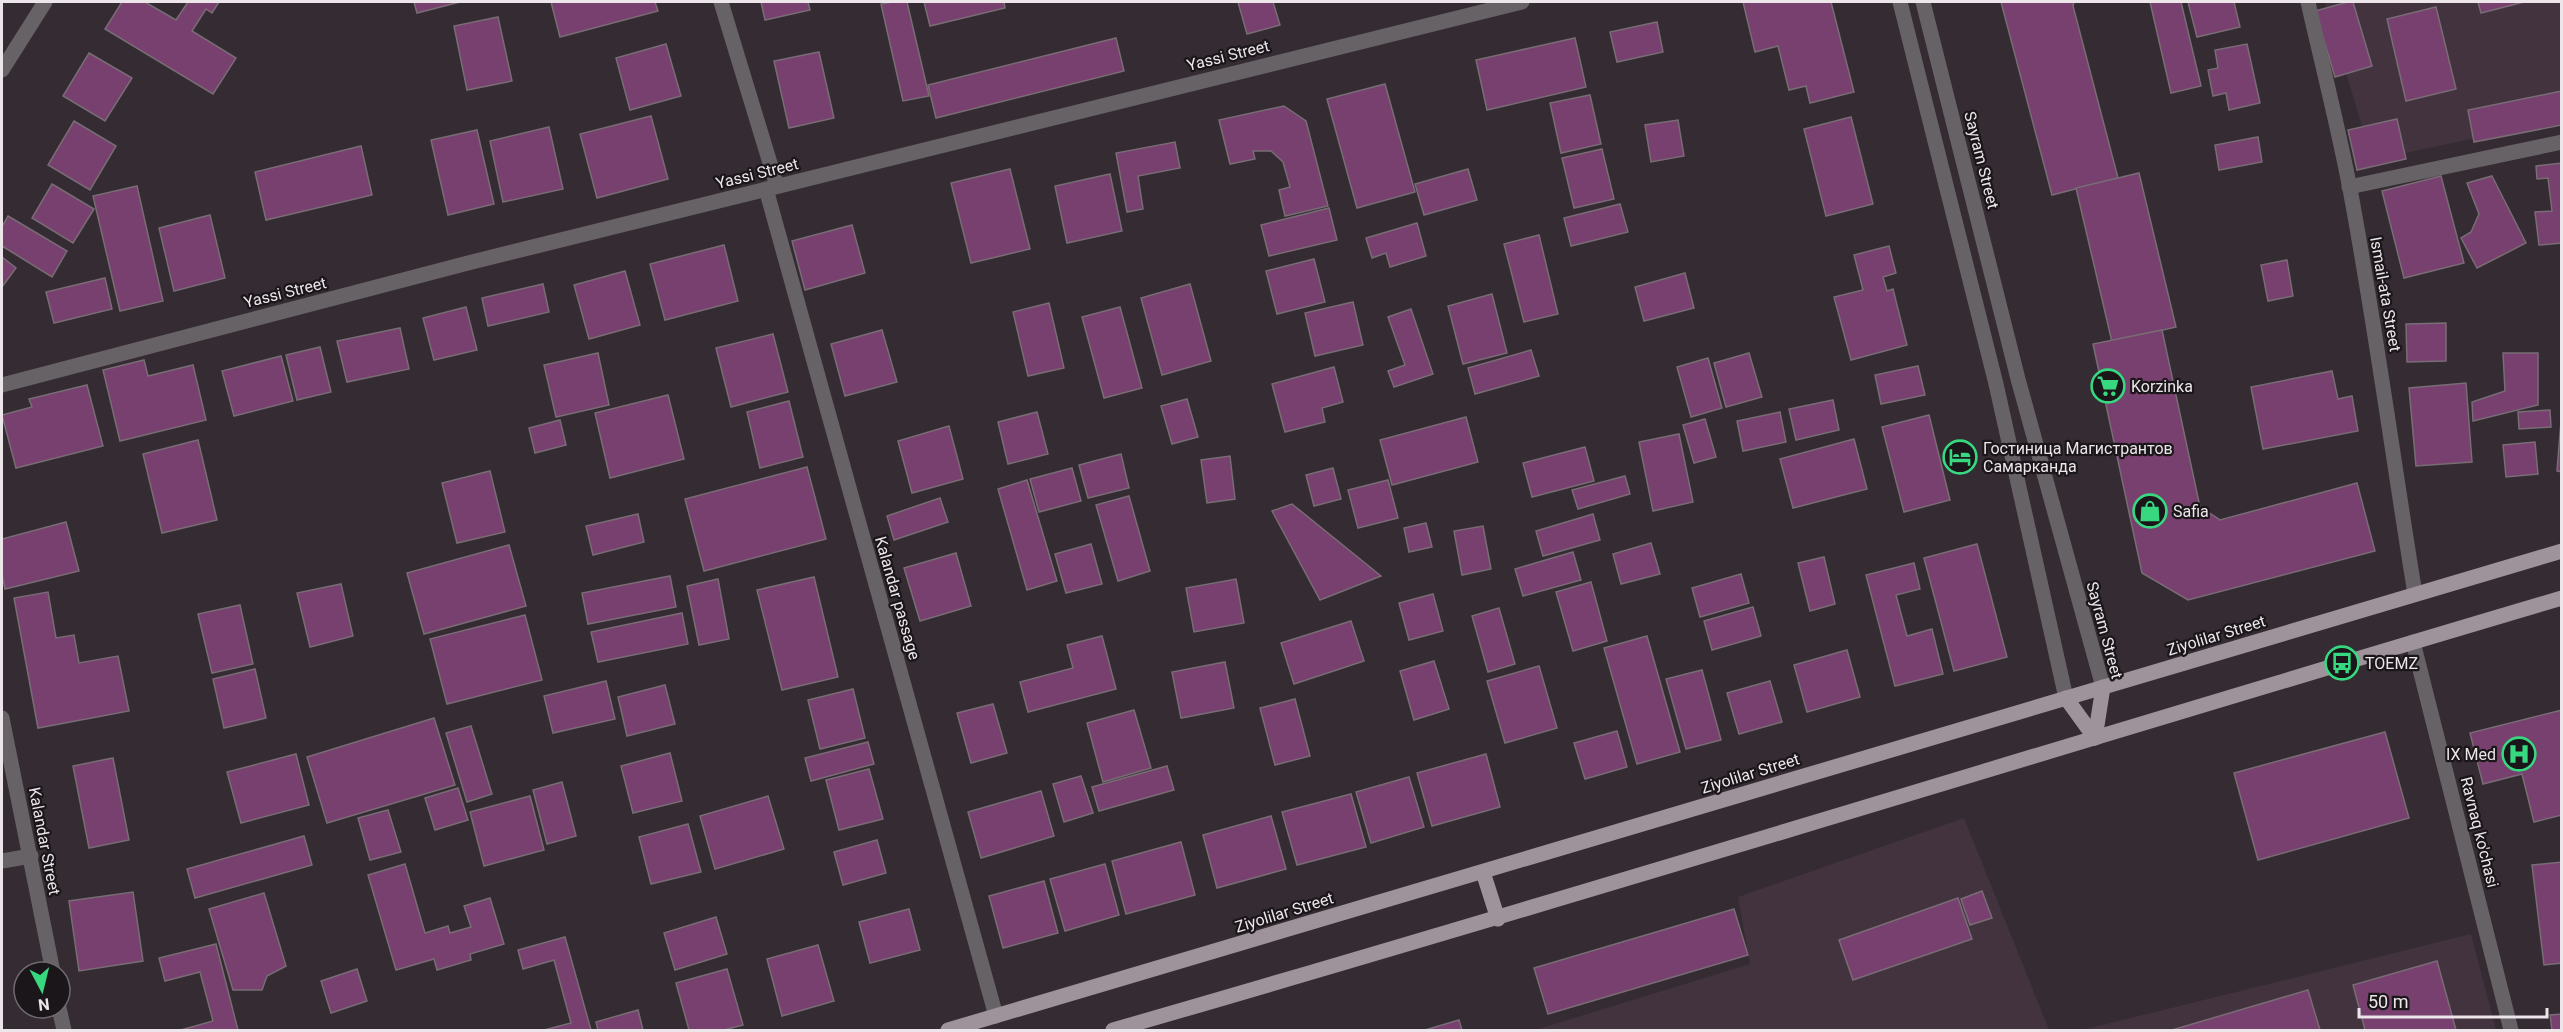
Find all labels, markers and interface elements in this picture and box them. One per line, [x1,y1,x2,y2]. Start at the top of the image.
street label: Yassi Street [1185,36,1271,75]
street label: Sayram Street [1960,109,2003,211]
street label: Yassi Street [714,154,800,193]
street label: Ismail-ata Street [2366,235,2405,353]
street label: Yassi Street [242,273,328,312]
supermarket icon: Korzinka [2090,368,2126,404]
place label: Korzinka [2131,377,2193,396]
hotel icon: Гостиница Магистрантов Самарканда [1942,439,1978,475]
place label: Гостиница Магистрантов Самарканда [1983,439,2173,476]
shop icon: Safia [2132,493,2168,529]
place label: Safia [2173,502,2209,521]
street label: Kalandar passage [871,534,924,662]
street label: Sayram Street [2082,580,2127,681]
street label: Ziyolilar Street [2165,611,2268,659]
bus stop icon: TOEMZ [2324,645,2360,681]
place label: TOEMZ [2365,654,2418,673]
hospital icon: IX Med [2501,736,2537,772]
place label: IX Med [2446,745,2496,764]
street label: Ziyolilar Street [1699,749,1802,797]
street label: Ravnaq ko'chasi [2457,775,2502,889]
street label: Kalandar Street [25,786,64,897]
street label: Ziyolilar Street [1233,888,1336,936]
north arrow [12,960,72,1020]
scale bar [2359,981,2546,1019]
text: 50 m [2368,991,2408,1012]
text: N [37,994,51,1015]

